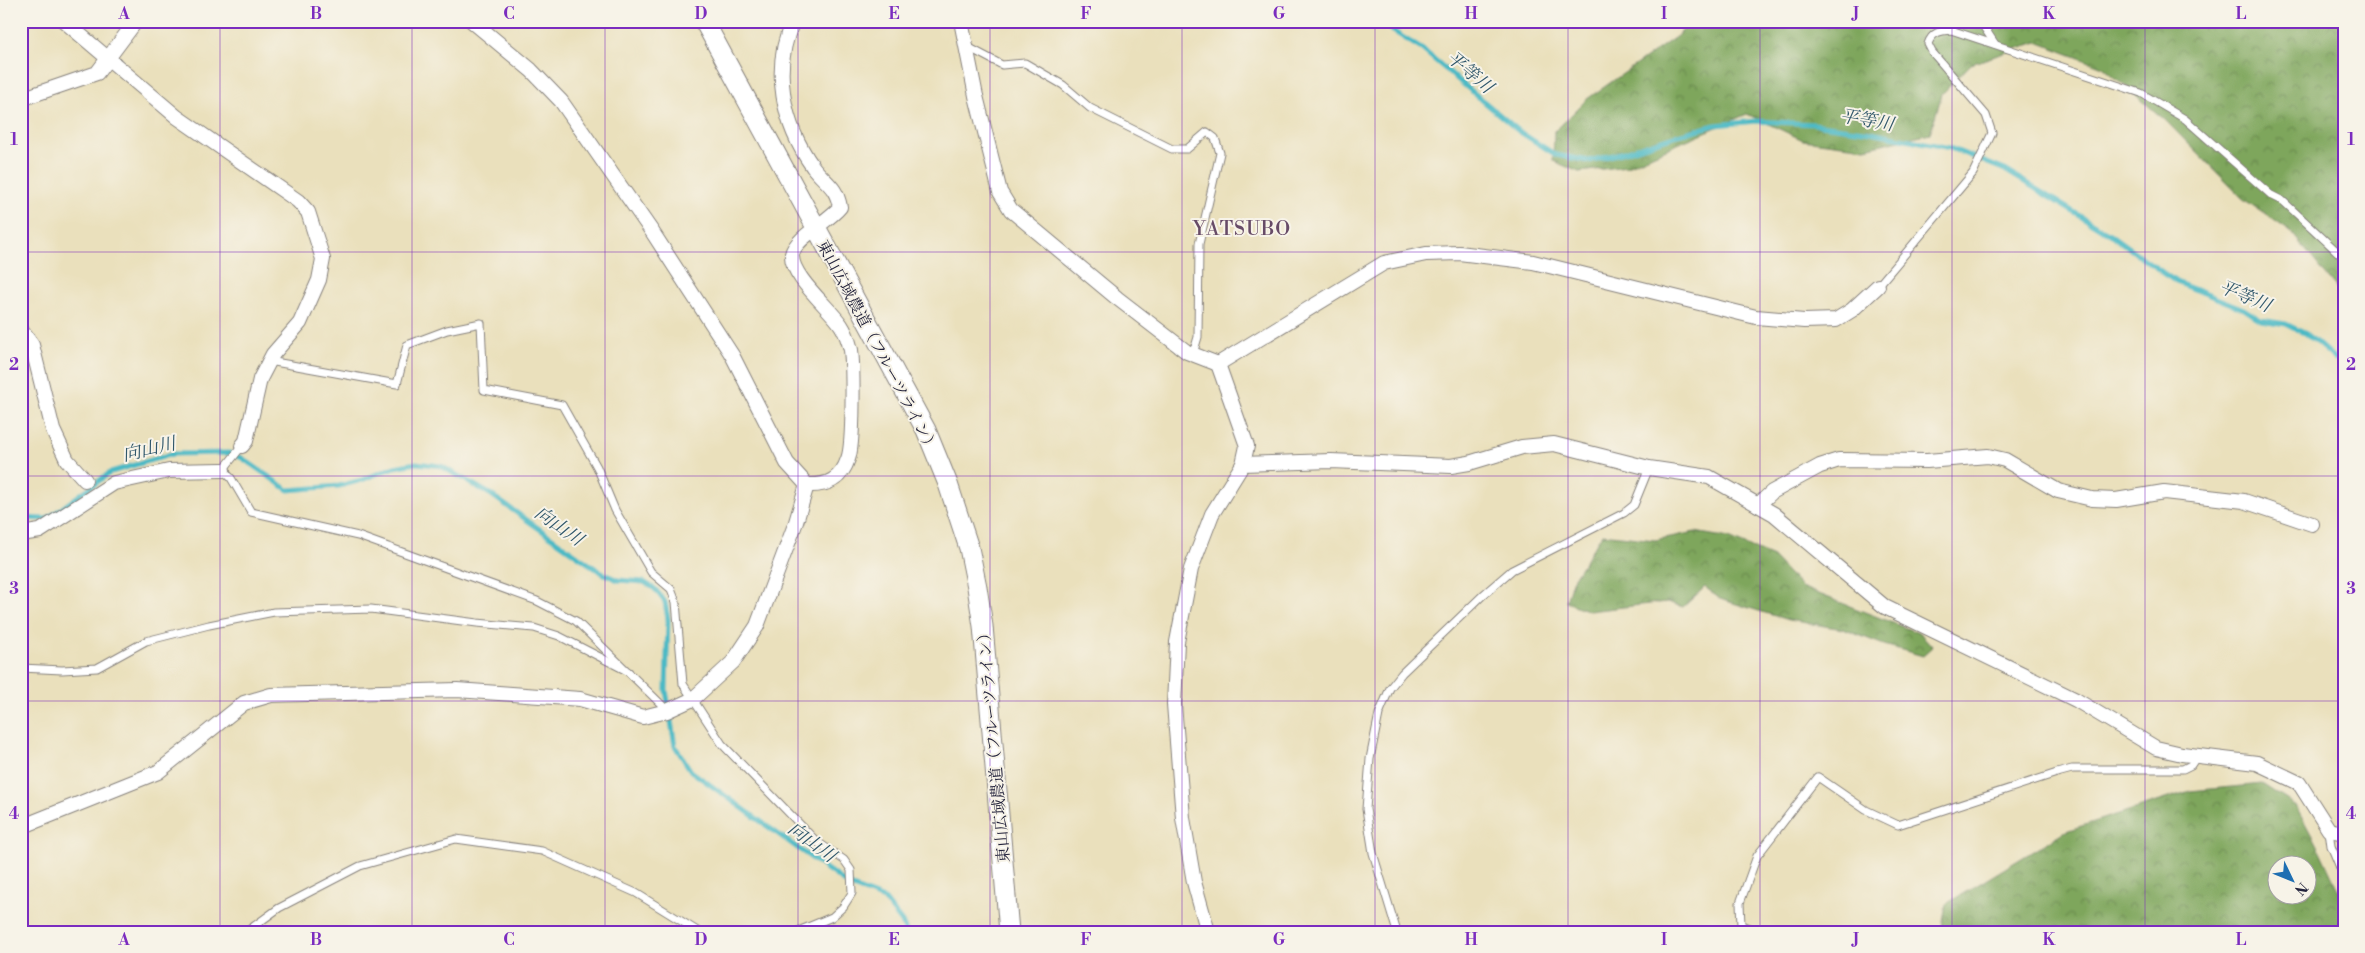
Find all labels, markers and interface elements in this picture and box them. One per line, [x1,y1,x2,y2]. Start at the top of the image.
text: A [117,4,130,24]
text: B [310,4,322,24]
text: C [503,4,515,24]
text: D [695,4,708,24]
text: E [888,4,900,24]
text: F [1080,4,1092,24]
text: G [1273,4,1286,24]
text: H [1464,4,1478,24]
text: I [1661,4,1667,24]
text: J [1851,4,1859,24]
text: K [2043,4,2057,24]
text: L [2236,4,2247,24]
water label: 平等川 [1442,46,1499,100]
water label: 平等川 [1838,104,1897,137]
text: 1 [10,130,18,150]
text: 1 [2347,130,2355,150]
district label: YATSUBO [1192,217,1291,241]
street label: 東山広域農道（フルーツライン） [812,237,942,456]
water label: 平等川 [2215,275,2276,318]
text: 2 [9,355,19,375]
text: 2 [2346,355,2356,375]
water label: 向山川 [120,432,180,467]
water label: 向山川 [530,502,589,552]
text: 3 [9,579,19,599]
text: 3 [2346,579,2356,599]
street label: 東山広域農道（フルーツライン） [974,624,1014,863]
text: 4 [9,804,20,824]
text: 4 [2346,804,2357,824]
water label: 向山川 [783,817,842,869]
north arrow [2268,856,2318,906]
text: N [2290,878,2311,898]
text: A [117,930,130,950]
text: B [310,930,322,950]
text: C [503,930,515,950]
text: D [695,930,708,950]
text: E [888,930,900,950]
text: F [1080,930,1092,950]
text: G [1273,930,1286,950]
text: H [1464,930,1478,950]
text: I [1661,930,1667,950]
text: J [1851,930,1859,950]
text: K [2043,930,2057,950]
text: L [2236,930,2247,950]

